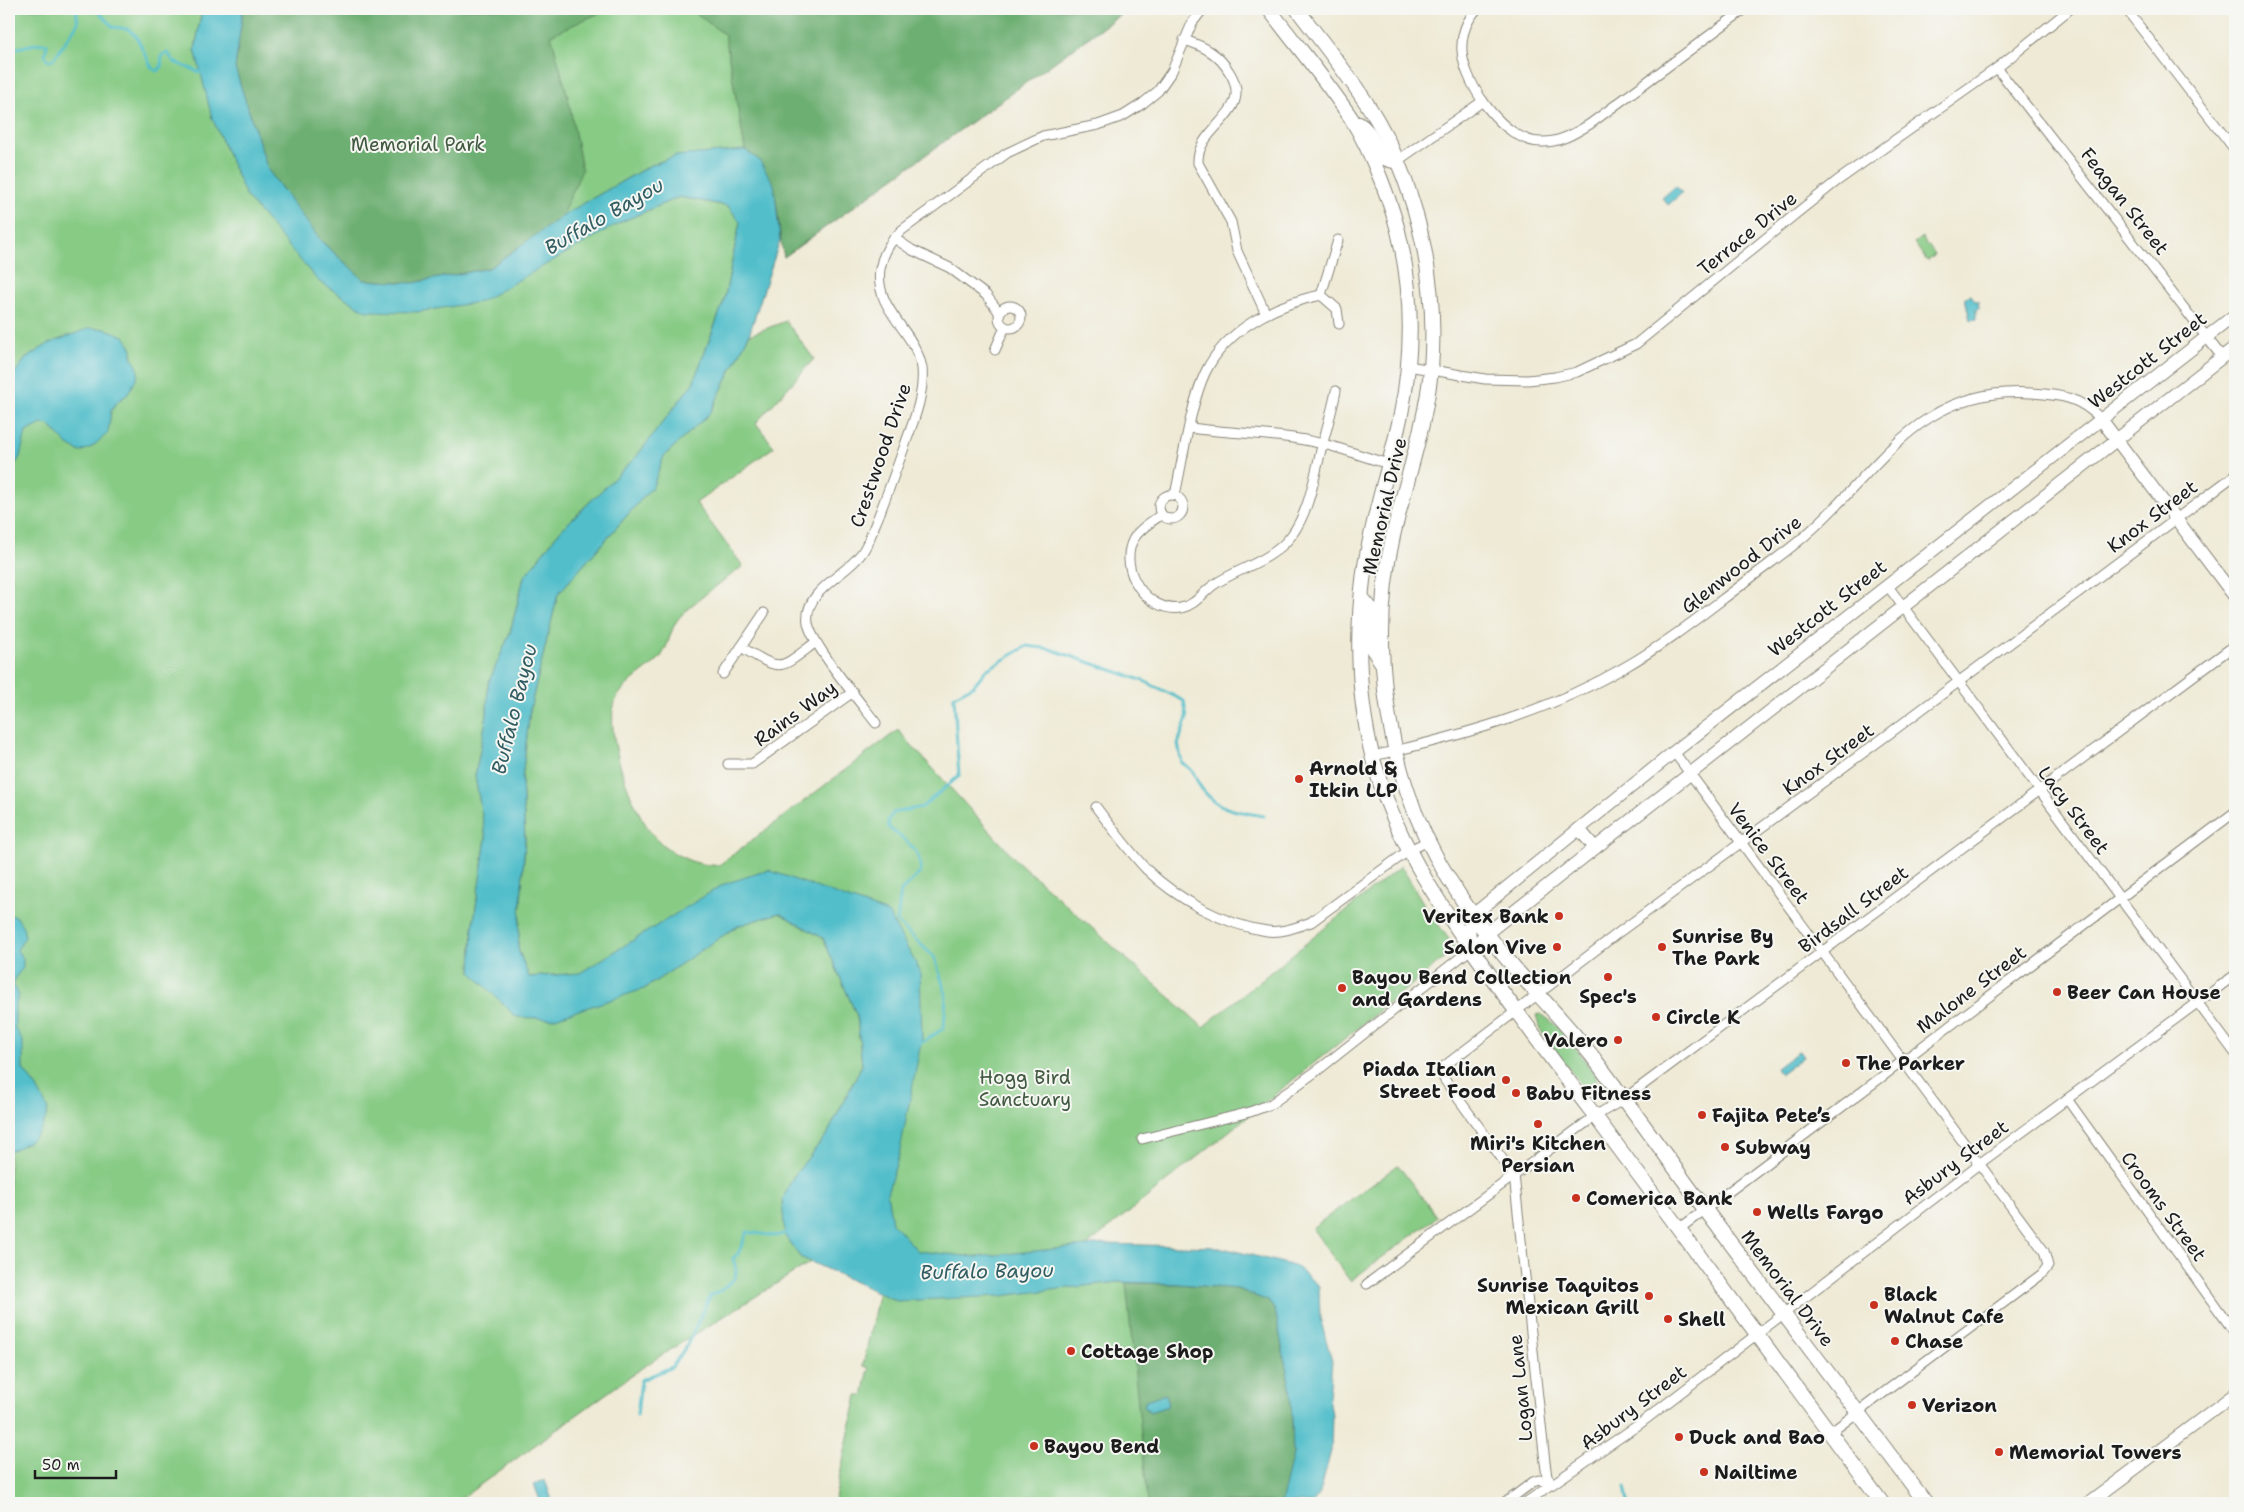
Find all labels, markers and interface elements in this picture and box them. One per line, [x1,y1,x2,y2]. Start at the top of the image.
park label: Memorial Park [351,132,485,157]
street label: Feagan Street [2075,143,2174,260]
water label: Buffalo Bayou [540,171,668,261]
street label: Terrace Drive [1693,186,1802,281]
street label: Westcott Street [2083,306,2212,415]
street label: Crestwood Drive [844,380,917,531]
street label: Memorial Drive [1357,435,1412,577]
street label: Knox Street [2102,474,2203,559]
street label: Glenwood Drive [1676,509,1807,619]
street label: Westcott Street [1763,554,1892,663]
water label: Buffalo Bayou [485,641,543,777]
street label: Rains Way [749,675,842,752]
street label: Knox Street [1778,718,1879,801]
place label: Arnold & Itkin LLP [1309,756,1398,803]
street label: Lacy Street [2032,761,2115,859]
marker: Arnold & Itkin LLP [1293,773,1305,785]
street label: Venice Street [1722,798,1815,909]
street label: Birdsall Street [1793,860,1913,959]
place label: Veritex Bank [1423,904,1549,929]
marker: Veritex Bank [1553,910,1565,922]
place label: Sunrise By The Park [1672,924,1774,971]
place label: Salon Vive [1444,935,1547,960]
street label: Malone Street [1911,940,2031,1039]
marker: Salon Vive [1551,941,1563,953]
marker: Sunrise By The Park [1656,941,1668,953]
place label: Bayou Bend Collection and Gardens [1352,965,1572,1012]
marker: Spec's [1602,971,1614,983]
place label: Beer Can House [2067,980,2221,1005]
marker: Bayou Bend Collection and Gardens [1336,982,1348,994]
place label: Spec's [1579,984,1637,1009]
marker: Beer Can House [2051,986,2063,998]
place label: Circle K [1666,1005,1740,1030]
marker: Circle K [1650,1011,1662,1023]
place label: Valero [1544,1028,1608,1053]
marker: Valero [1612,1034,1624,1046]
place label: The Parker [1856,1051,1965,1076]
place label: Piada Italian Street Food [1362,1057,1496,1104]
marker: The Parker [1840,1057,1852,1069]
park label: Hogg Bird Sanctuary [979,1065,1071,1112]
marker: Piada Italian Street Food [1500,1074,1512,1086]
place label: Babu Fitness [1526,1081,1651,1106]
marker: Babu Fitness [1510,1087,1522,1099]
place label: Fajita Pete’s [1712,1103,1831,1128]
marker: Fajita Pete’s [1696,1109,1708,1121]
street label: Asbury Street [1897,1114,2013,1210]
marker: Miri's Kitchen Persian [1532,1118,1544,1130]
place label: Miri's Kitchen Persian [1470,1131,1606,1178]
place label: Subway [1735,1135,1811,1160]
marker: Subway [1719,1141,1731,1153]
street label: Crooms Street [2115,1146,2212,1266]
place label: Comerica Bank [1586,1186,1733,1211]
marker: Comerica Bank [1570,1192,1582,1204]
place label: Wells Fargo [1767,1200,1884,1225]
marker: Wells Fargo [1751,1206,1763,1218]
street label: Memorial Drive [1735,1225,1840,1352]
water label: Buffalo Bayou [920,1257,1054,1285]
place label: Sunrise Taquitos Mexican Grill [1477,1273,1639,1320]
place label: Black Walnut Cafe [1884,1282,2004,1329]
marker: Sunrise Taquitos Mexican Grill [1643,1290,1655,1302]
marker: Black Walnut Cafe [1868,1299,1880,1311]
place label: Shell [1678,1307,1726,1332]
marker: Shell [1662,1313,1674,1325]
place label: Chase [1905,1329,1964,1354]
street label: Logan Lane [1502,1333,1539,1443]
marker: Chase [1889,1335,1901,1347]
place label: Cottage Shop [1081,1339,1213,1364]
marker: Cottage Shop [1065,1345,1077,1357]
street label: Asbury Street [1575,1359,1691,1455]
place label: Verizon [1922,1393,1997,1418]
marker: Verizon [1906,1399,1918,1411]
place label: Duck and Bao [1689,1425,1825,1450]
marker: Duck and Bao [1673,1431,1685,1443]
place label: Bayou Bend [1044,1434,1159,1459]
marker: Bayou Bend [1028,1440,1040,1452]
place label: Memorial Towers [2009,1440,2182,1465]
marker: Memorial Towers [1993,1446,2005,1458]
scale bar [35,1447,116,1479]
text: 50 m [42,1455,80,1475]
place label: Nailtime [1714,1460,1798,1485]
marker: Nailtime [1698,1466,1710,1478]

